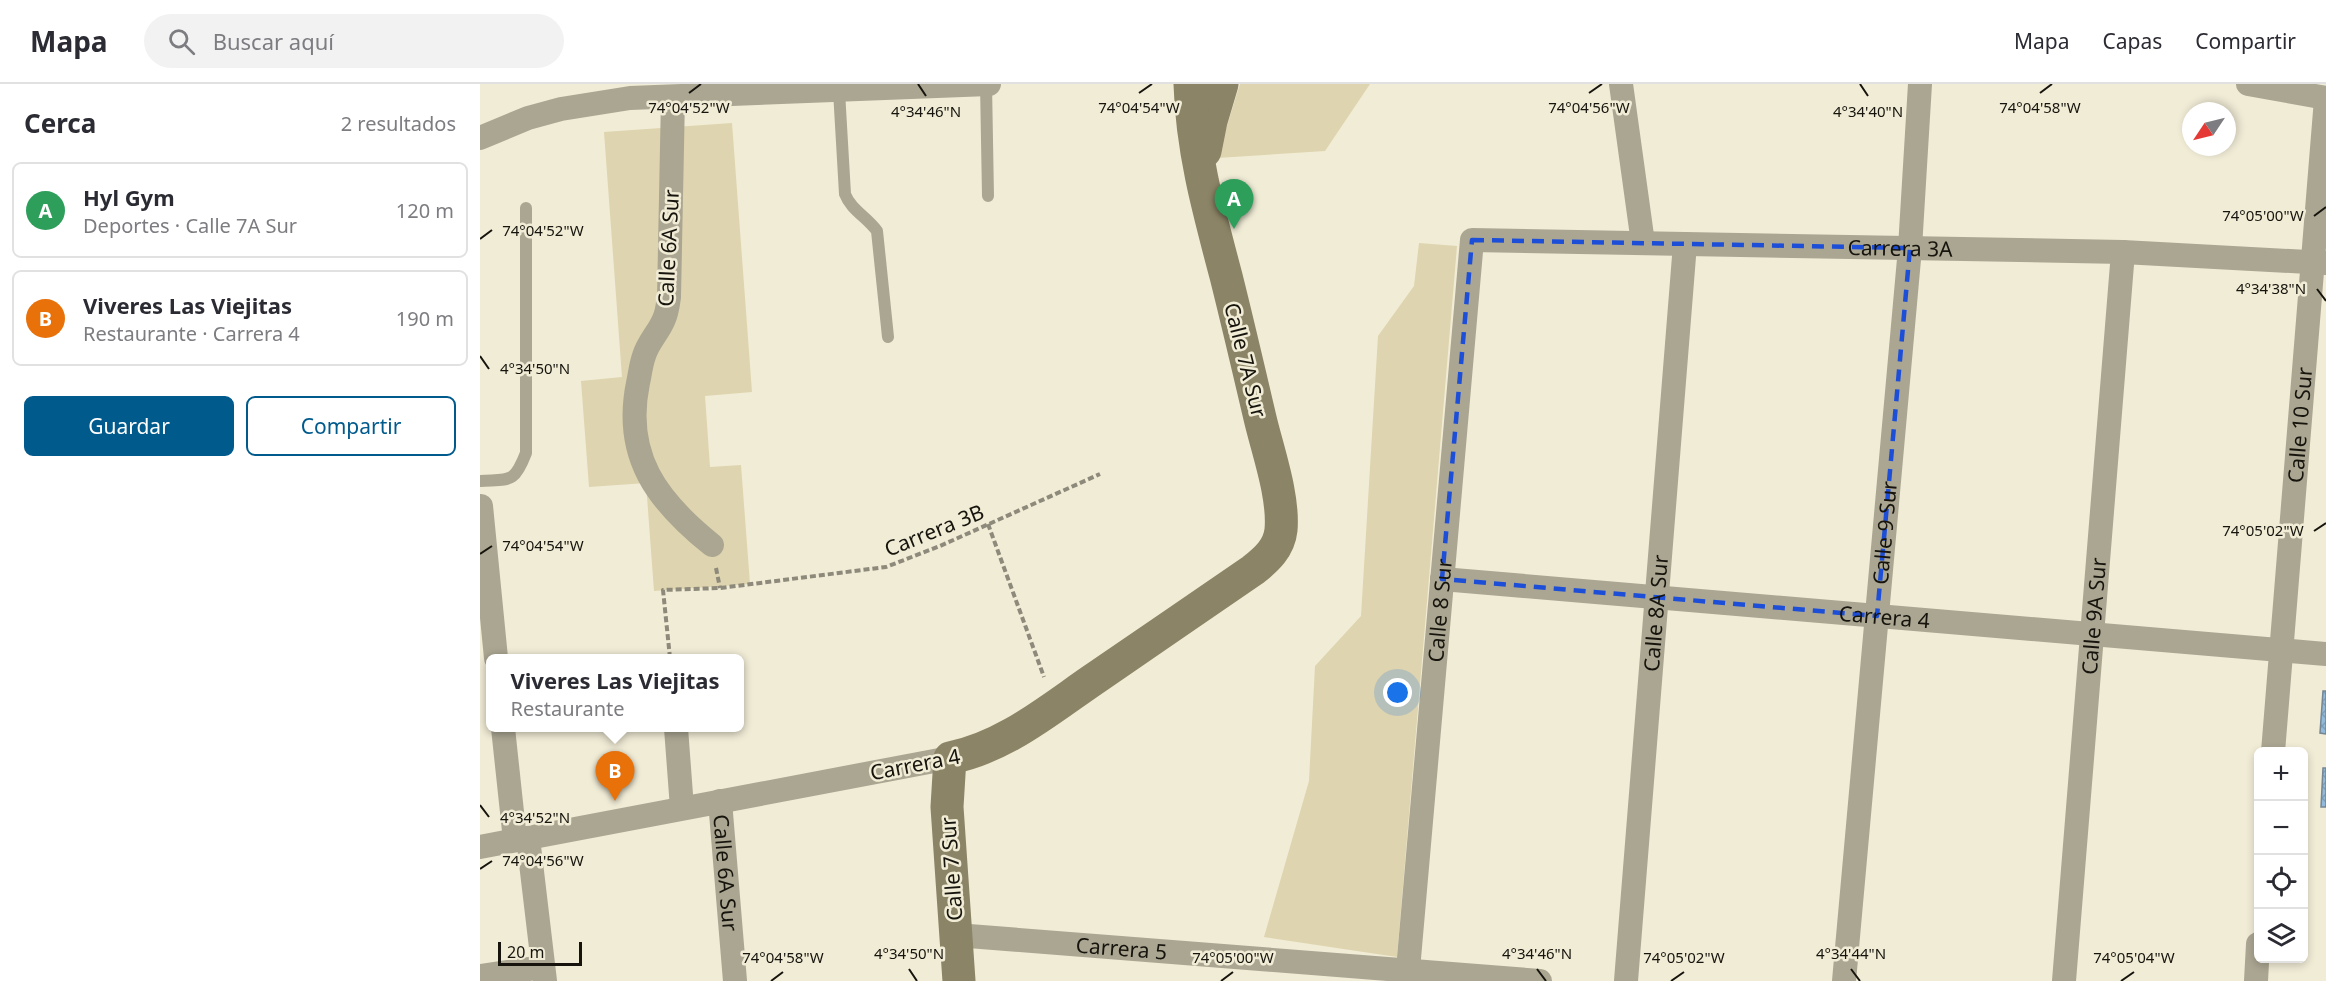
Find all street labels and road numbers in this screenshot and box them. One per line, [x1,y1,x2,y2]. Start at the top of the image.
street label: Calle 6A Sur [651,188,685,307]
street label: Carrera 3A [1847,233,1953,263]
street label: Calle 7A Sur [1218,300,1274,421]
street label: Calle 10 Sur [2281,366,2318,484]
street label: Calle 9 Sur [1866,479,1903,586]
street label: Carrera 3B [880,497,988,563]
street label: Calle 8A Sur [1637,553,1674,673]
street label: Calle 9A Sur [2075,556,2112,676]
street label: Calle 8 Sur [1421,557,1458,663]
street label: Carrera 4 [1838,599,1931,634]
street label: Carrera 4 [867,742,963,786]
street label: Calle 6A Sur [707,813,745,933]
street label: Calle 7 Sur [933,816,969,922]
street label: Carrera 5 [1075,930,1168,966]

